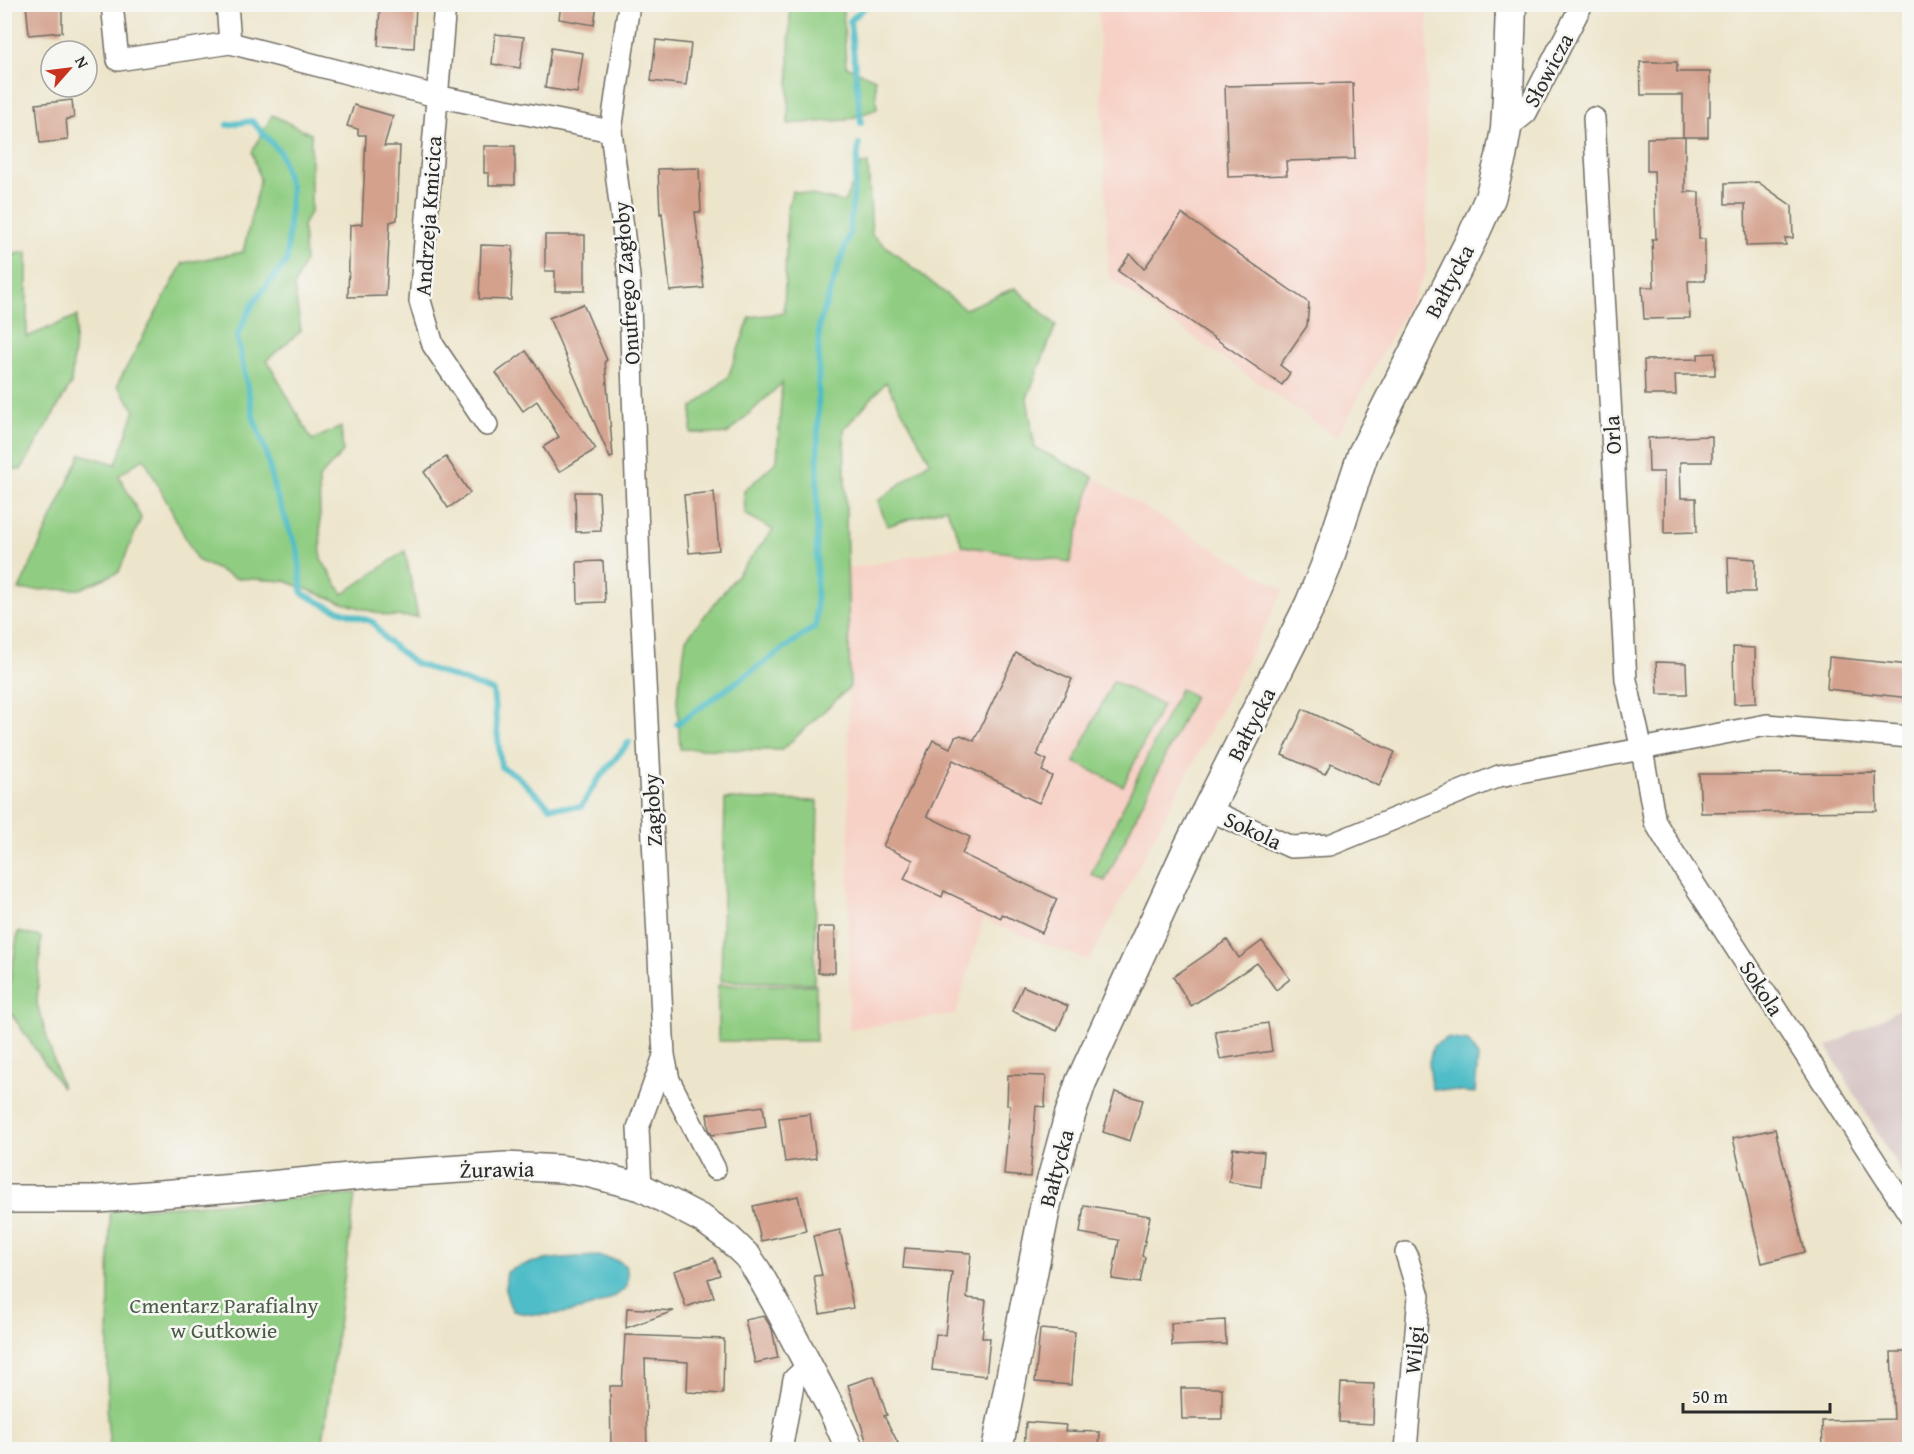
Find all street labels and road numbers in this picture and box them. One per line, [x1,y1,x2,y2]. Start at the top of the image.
street label: Słowicza [1515,27,1581,113]
street label: Andrzeja Kmicica [406,134,450,297]
street label: Onufrego Zagłoby [604,200,648,366]
street label: Bałtycka [1416,238,1482,323]
street label: Orla [1595,414,1629,455]
street label: Bałtycka [1219,681,1283,766]
street label: Zagłoby [634,773,670,847]
street label: Sokola [1219,803,1288,858]
street label: Sokola [1732,954,1792,1023]
street label: Bałtycka [1030,1125,1082,1210]
street label: Żurawia [459,1152,535,1186]
street label: Wilgi [1396,1325,1432,1375]

